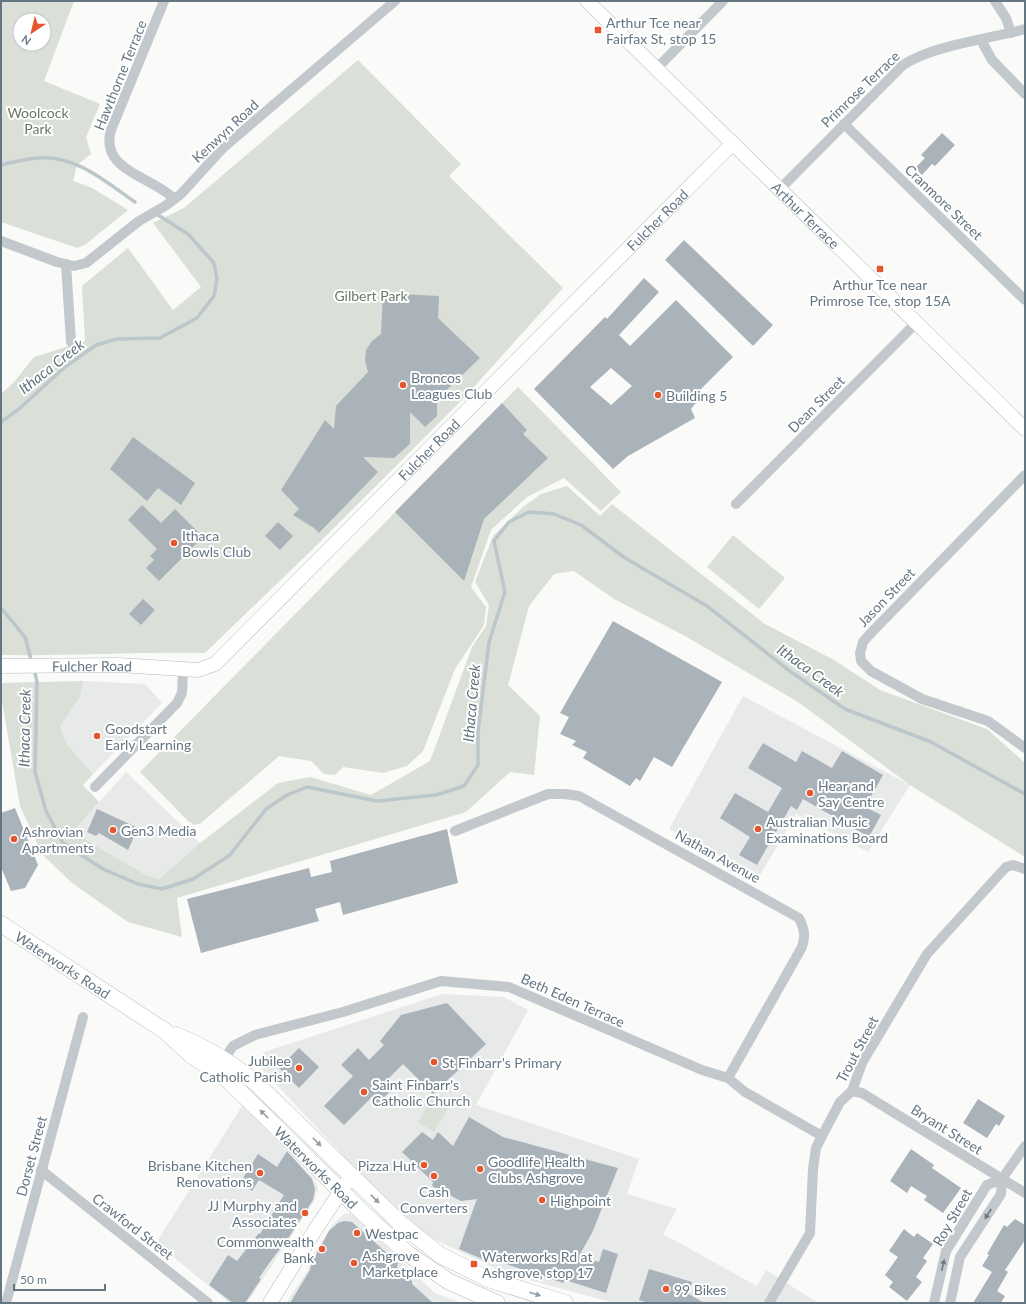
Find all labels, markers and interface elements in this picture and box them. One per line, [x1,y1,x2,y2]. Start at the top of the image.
north arrow [12,12,52,52]
place label: Arthur Tce near Fairfax St, stop 15 [606,14,716,47]
street label: Hawthorne Terrace [90,17,150,133]
marker: Arthur Tce near Fairfax St, stop 15 [593,25,603,35]
text: N [19,33,33,48]
street label: Primrose Terrace [817,47,903,131]
street label: Kenwyn Road [188,96,262,166]
park label: Woolcock Park [7,104,69,137]
street label: Cranmore Street [902,161,986,243]
street label: Arthur Terrace [768,178,843,252]
street label: Fulcher Road [623,185,691,254]
marker: Arthur Tce near Primrose Tce, stop 15A [875,264,885,274]
place label: Arthur Tce near Primrose Tce, stop 15A [809,276,951,309]
park label: Gilbert Park [334,287,408,304]
water label: Ithaca Creek [15,334,88,397]
place label: Broncos Leagues Club [411,369,493,402]
street label: Dean Street [784,372,848,436]
marker: Broncos Leagues Club [398,380,408,390]
place label: Building 5 [666,387,727,404]
marker: Building 5 [653,390,663,400]
street label: Fulcher Road [394,415,463,484]
place label: Ithaca Bowls Club [182,527,251,560]
marker: Ithaca Bowls Club [169,538,179,548]
street label: Jason Street [854,564,918,630]
water label: Ithaca Creek [774,640,849,701]
street label: Fulcher Road [52,656,132,674]
water label: Ithaca Creek [459,662,483,743]
water label: Ithaca Creek [14,688,34,767]
place label: Goodstart Early Learning [105,720,191,753]
marker: Goodstart Early Learning [92,731,102,741]
place label: Hear and Say Centre [818,777,884,810]
marker: Hear and Say Centre [805,788,815,798]
place label: Australian Music Examinations Board [766,813,888,846]
place label: Gen3 Media [121,822,196,839]
place label: Ashrovian Apartments [22,823,94,856]
marker: Australian Music Examinations Board [753,824,763,834]
marker: Gen3 Media [108,825,118,835]
street label: Nathan Avenue [673,826,763,886]
marker: Ashrovian Apartments [9,834,19,844]
street label: Waterworks Road [12,927,114,1002]
street label: Beth Eden Terrace [519,970,627,1030]
street label: Trout Street [832,1013,882,1085]
place label: Jubilee Catholic Parish [200,1052,291,1085]
place label: St Finbarr's Primary [442,1054,563,1071]
marker: St Finbarr's Primary [429,1057,439,1067]
marker: Jubilee Catholic Parish [294,1063,304,1073]
place label: Saint Finbarr's Catholic Church [372,1076,470,1109]
marker: Saint Finbarr's Catholic Church [359,1087,369,1097]
street label: Bryant Street [908,1100,986,1158]
one-way arrow [259,1109,269,1119]
street label: Dorset Street [12,1114,50,1198]
street label: Waterworks Road [271,1122,362,1212]
one-way arrow [312,1137,322,1146]
place label: Goodlife Health Clubs Ashgrove [488,1153,585,1186]
place label: Brisbane Kitchen Renovations [148,1157,252,1190]
place label: Pizza Hut [358,1157,416,1174]
marker: Pizza Hut [419,1160,429,1170]
marker: Goodlife Health Clubs Ashgrove [475,1164,485,1174]
marker: Brisbane Kitchen Renovations [255,1168,265,1178]
marker: Cash Converters [429,1171,439,1181]
place label: Cash Converters [400,1183,468,1216]
street label: Roy Street [929,1185,975,1249]
street label: Crawford Street [89,1189,177,1263]
place label: Highpoint [550,1192,611,1209]
one-way arrow [370,1195,380,1204]
marker: Highpoint [537,1195,547,1205]
place label: JJ Murphy and Associates [207,1197,297,1230]
marker: JJ Murphy and Associates [300,1208,310,1218]
one-way arrow [984,1208,991,1220]
place label: Westpac [365,1225,419,1242]
marker: Westpac [352,1228,362,1238]
place label: Commonwealth Bank [217,1233,315,1266]
marker: Commonwealth Bank [317,1244,327,1254]
place label: Ashgrove Marketplace [362,1247,438,1280]
place label: Waterworks Rd at Ashgrove, stop 17 [482,1248,593,1281]
marker: Ashgrove Marketplace [349,1258,359,1268]
marker: Waterworks Rd at Ashgrove, stop 17 [469,1259,479,1269]
one-way arrow [940,1259,946,1271]
scale bar [14,1266,105,1292]
text: 50 m [20,1272,47,1287]
place label: 99 Bikes [674,1281,726,1298]
marker: 99 Bikes [661,1284,671,1294]
one-way arrow [529,1291,541,1297]

